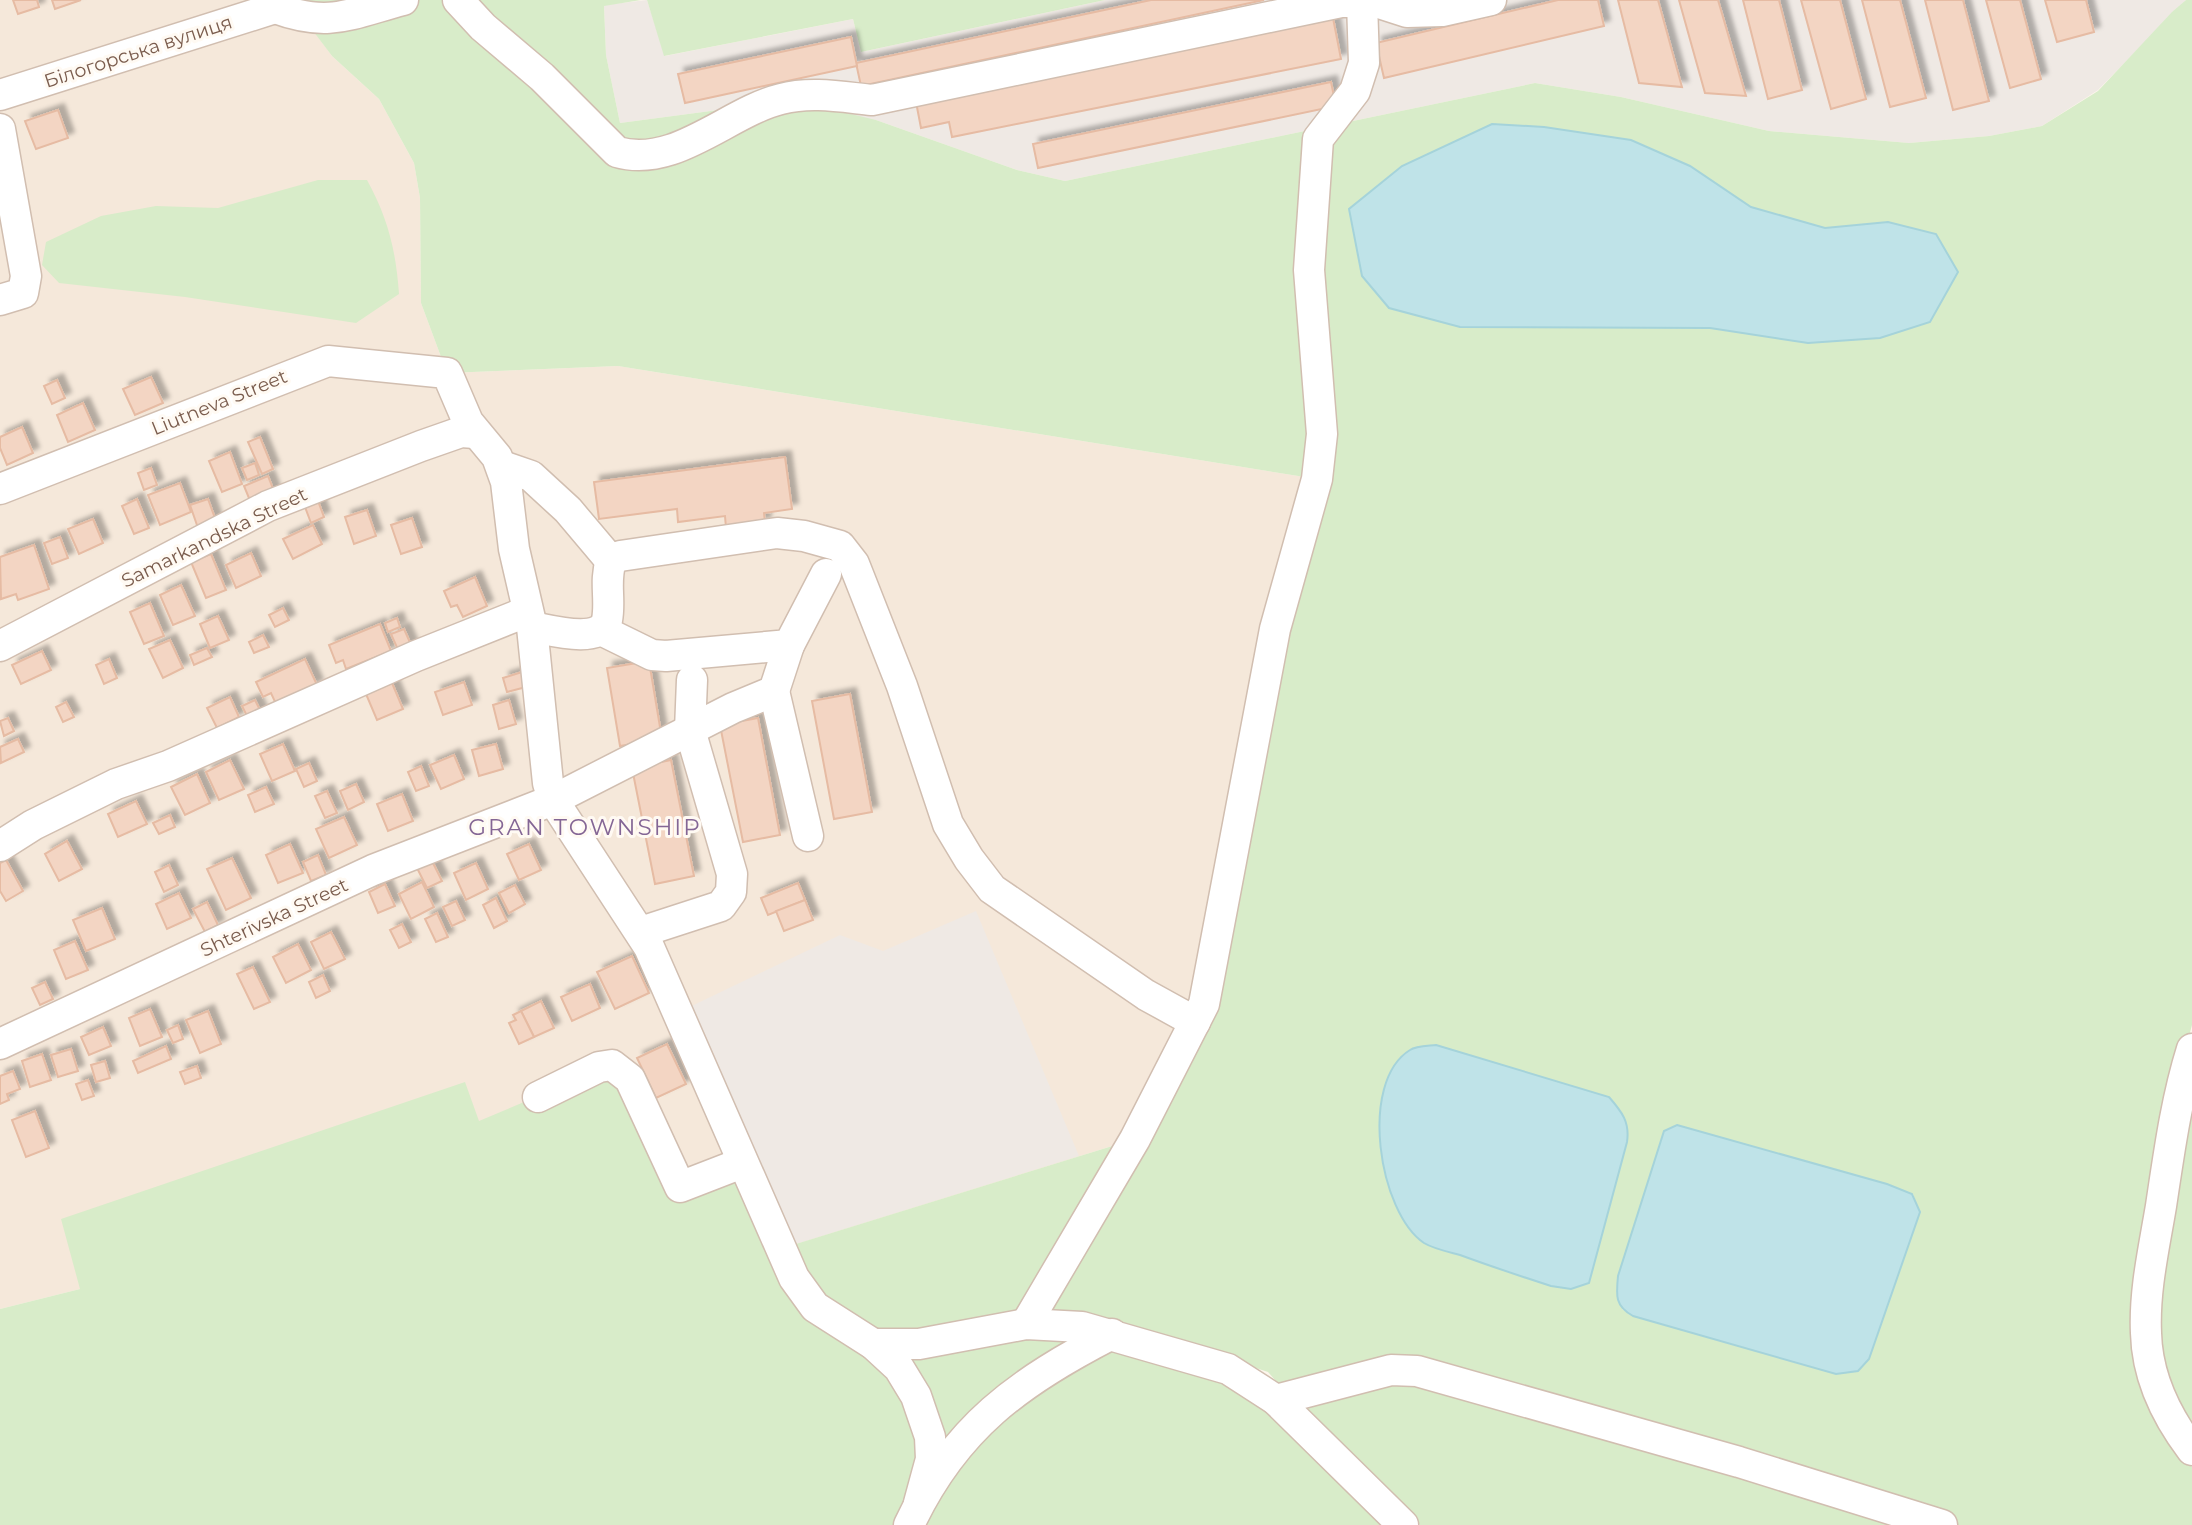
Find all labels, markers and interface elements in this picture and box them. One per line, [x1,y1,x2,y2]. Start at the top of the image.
street label: Білогорська вулиця [41,10,235,93]
street label: Liutneva Street [148,365,291,440]
street label: Samarkandska Street [118,482,311,592]
district label: GRAN TOWNSHIP [468,813,702,841]
street label: Shterivska Street [197,873,352,962]

